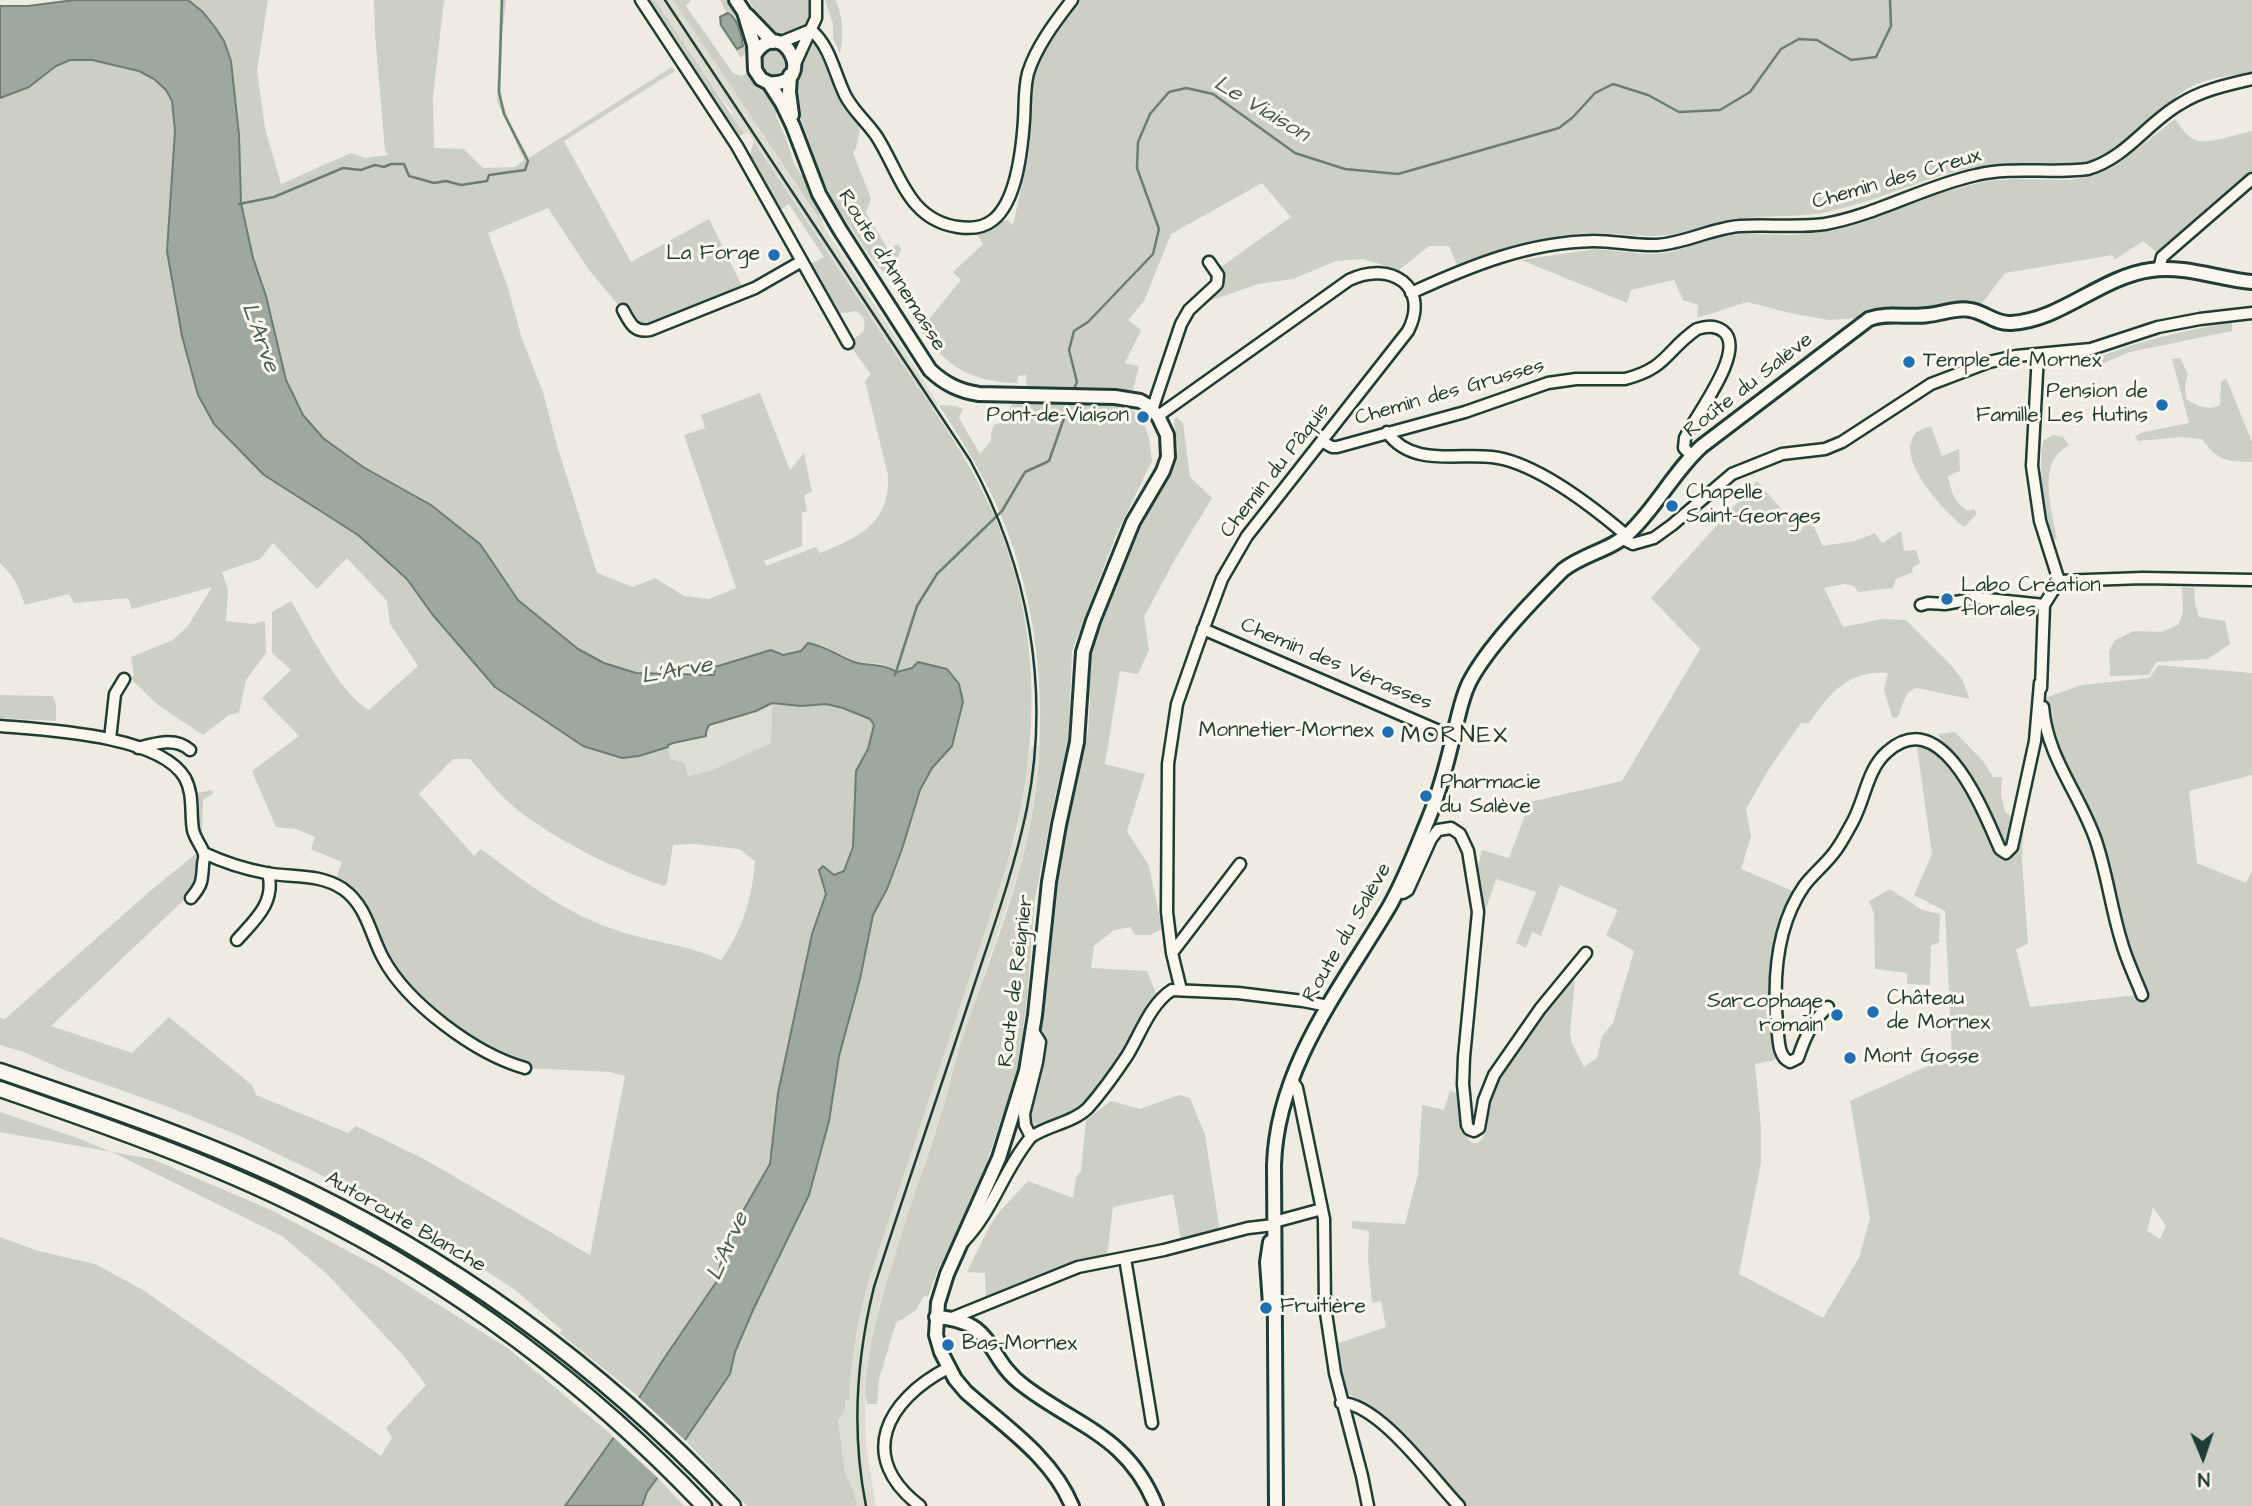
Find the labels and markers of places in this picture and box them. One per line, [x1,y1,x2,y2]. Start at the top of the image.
place label: La Forge [666,242,760,268]
marker: La Forge [766,247,782,263]
place label: Temple de Mornex [1923,349,2102,375]
marker: Temple de Mornex [1901,354,1917,370]
place label: Pension de Famille Les Hutins [1976,380,2148,430]
marker: Pension de Famille Les Hutins [2154,397,2170,413]
place label: Pont-de-Viaison [987,404,1129,430]
marker: Pont-de-Viaison [1135,409,1151,425]
place label: Chapelle Saint-Georges [1686,481,1821,531]
marker: Chapelle Saint-Georges [1664,498,1680,514]
place label: Labo Création florales [1961,574,2101,624]
marker: Labo Création florales [1939,591,1955,607]
place label: Monnetier-Mornex [1199,719,1374,745]
marker: Monnetier-Mornex [1380,724,1396,740]
place label: Pharmacie du Salève [1440,771,1541,821]
marker: Pharmacie du Salève [1418,788,1434,804]
place label: Château de Mornex [1887,987,1990,1037]
place label: Sarcophage romain [1707,990,1823,1040]
marker: Château de Mornex [1865,1004,1881,1020]
marker: Sarcophage romain [1829,1007,1845,1023]
place label: Mont Gosse [1864,1045,1979,1071]
marker: Mont Gosse [1842,1050,1858,1066]
place label: Fruitière [1280,1295,1366,1321]
marker: Fruitière [1258,1300,1274,1316]
place label: Bas-Mornex [962,1332,1077,1358]
marker: Bas-Mornex [940,1337,956,1353]

